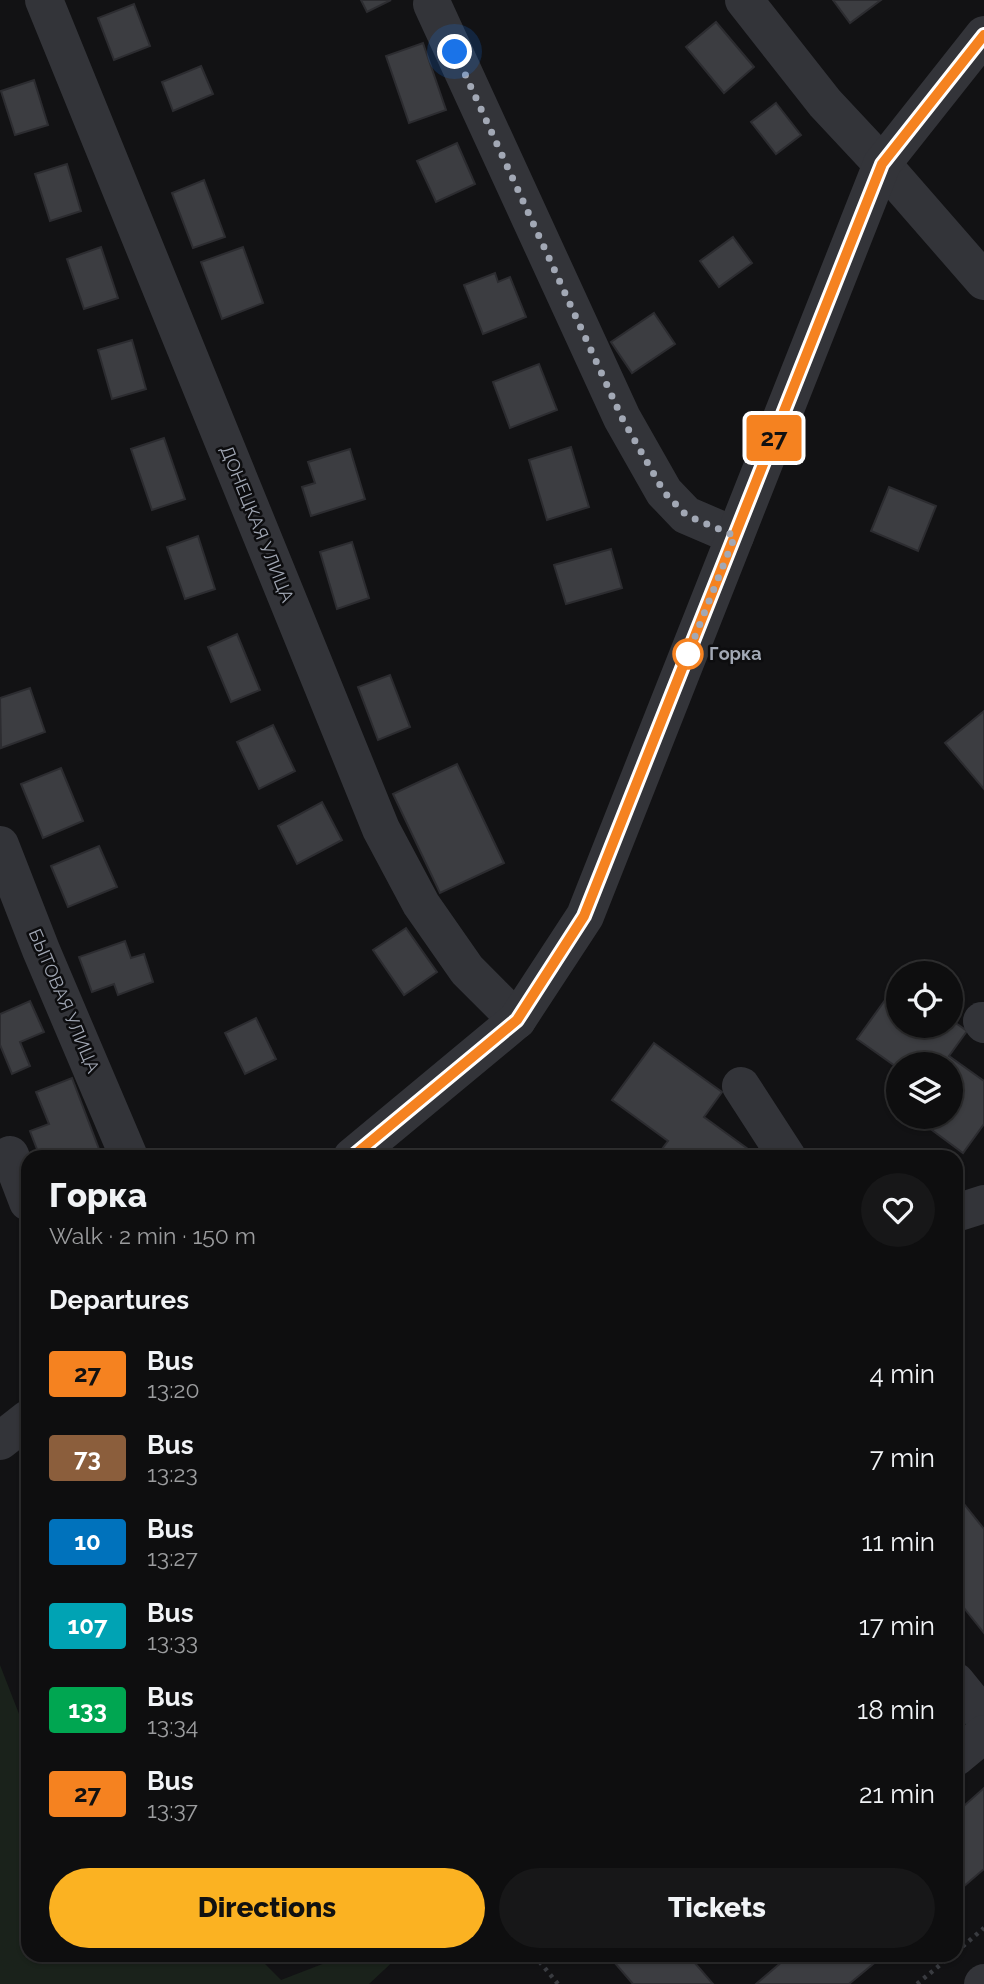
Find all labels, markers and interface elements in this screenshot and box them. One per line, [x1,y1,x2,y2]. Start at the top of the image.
your location [437,34,472,69]
line badge: 27 [742,415,806,461]
text: 27 [761,423,788,452]
street label: ДОНЕЦКАЯ УЛИЦА [216,442,299,605]
marker: Горка [673,639,703,669]
place label: Горка [709,643,762,664]
street label: БЫТОВАЯ УЛИЦА [25,926,104,1076]
map controls [886,961,963,1129]
button: locate [886,961,963,1038]
button: layers [886,1052,963,1129]
button: heart [861,1173,935,1247]
text: Горка [49,1176,147,1215]
text: Walk · 2 min · 150 m [49,1222,256,1249]
text: Departures [49,1285,189,1315]
text: Bus [147,1346,194,1376]
text: 27 [74,1359,101,1388]
text: 4 min [869,1359,935,1389]
text: 13:20 [147,1376,200,1403]
text: Bus [147,1430,194,1460]
text: 73 [74,1443,101,1472]
text: 7 min [870,1443,935,1473]
text: 13:23 [147,1460,198,1487]
text: Bus [147,1514,194,1544]
text: 10 [74,1527,101,1556]
text: 11 min [861,1527,935,1557]
text: 13:27 [147,1544,198,1571]
text: Bus [147,1598,194,1628]
text: 107 [67,1611,108,1640]
text: 17 min [859,1611,935,1641]
text: 13:33 [147,1628,198,1655]
text: Bus [147,1682,194,1712]
text: 133 [68,1695,107,1724]
text: 18 min [857,1695,935,1725]
text: 13:34 [147,1712,198,1739]
text: Bus [147,1766,194,1796]
text: 27 [74,1779,101,1808]
text: 21 min [859,1779,935,1809]
text: 13:37 [147,1796,198,1823]
button: Directions [49,1868,485,1948]
button: Tickets [499,1868,935,1948]

